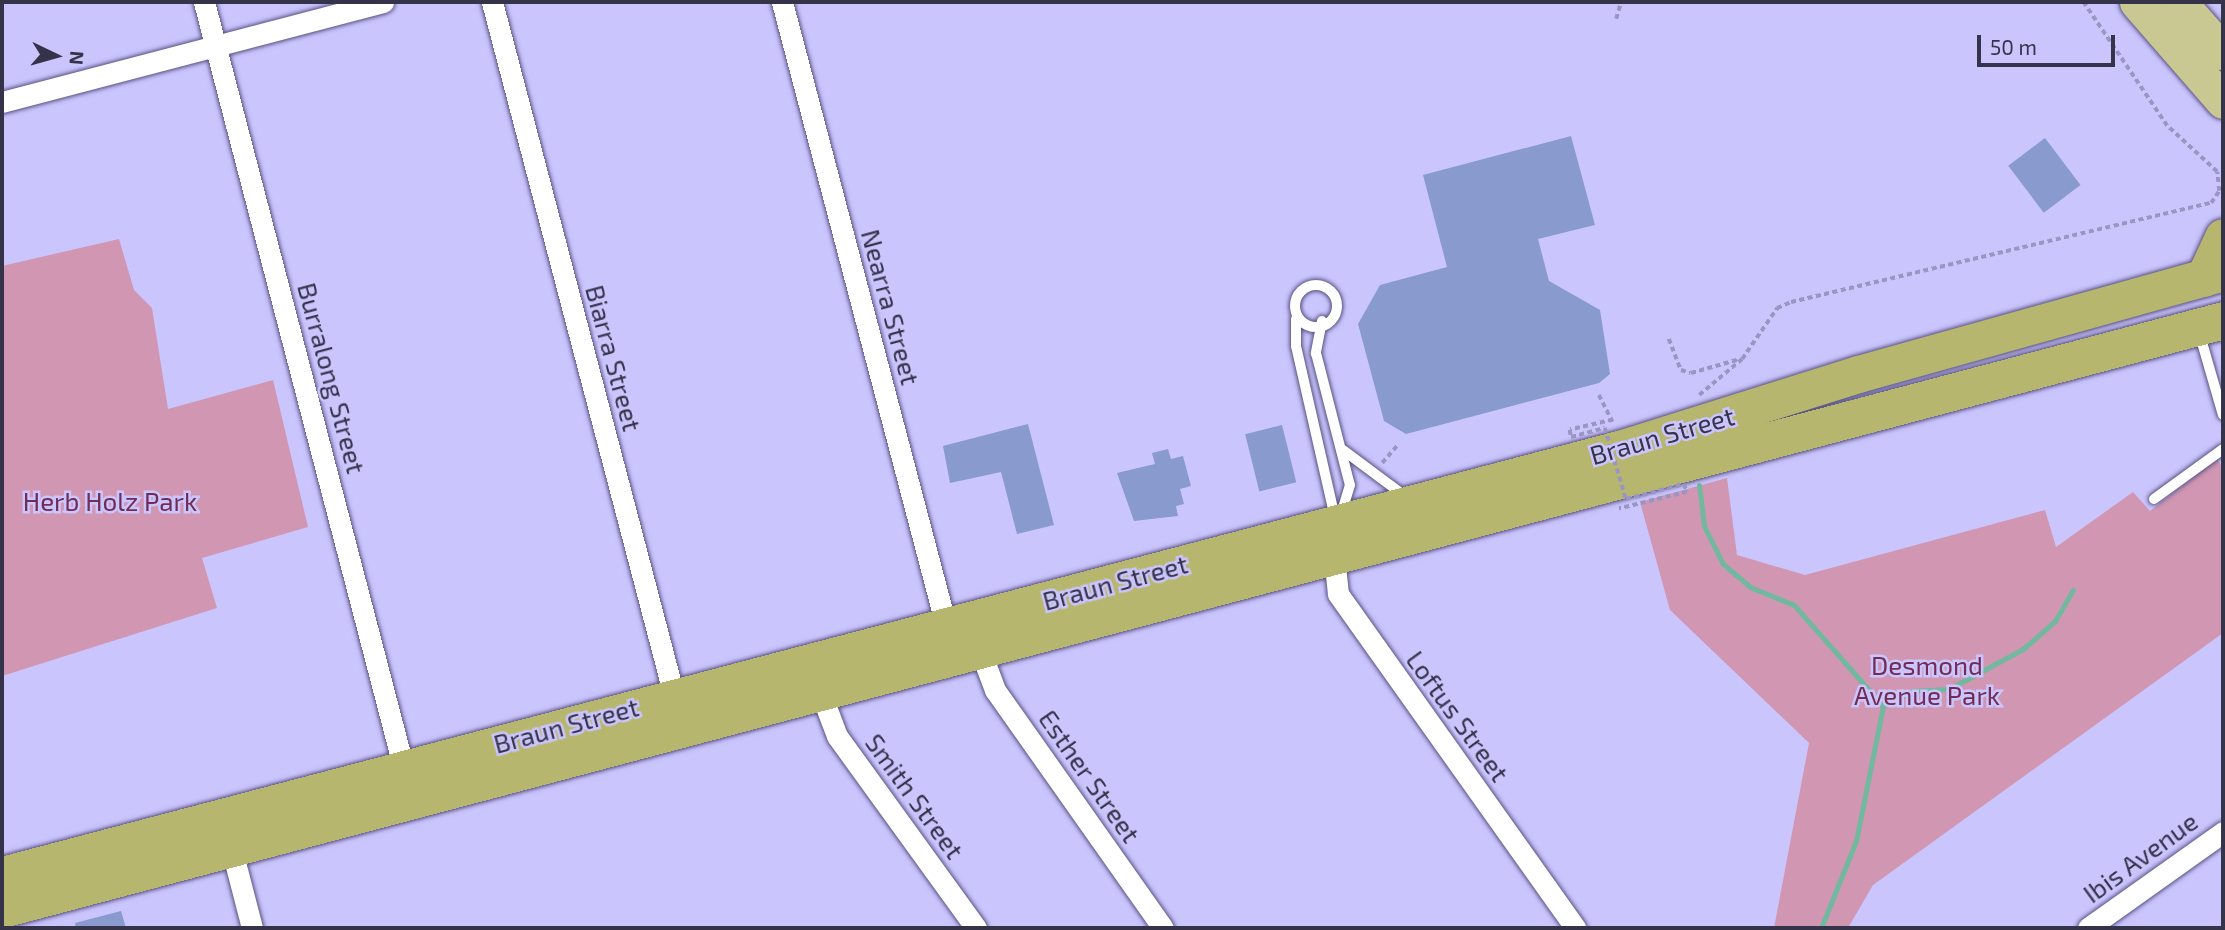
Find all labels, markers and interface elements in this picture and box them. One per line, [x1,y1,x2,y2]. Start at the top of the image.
north arrow [21,21,91,91]
scale bar [1980,21,2118,65]
text: 50 m [1990,34,2037,59]
text: N [65,50,89,66]
street label: Nearra Street [855,226,927,388]
street label: Burralong Street [292,279,372,477]
street label: Biarra Street [580,282,648,434]
street label: Braun Street [1586,399,1738,471]
park label: Herb Holz Park [23,485,197,517]
street label: Braun Street [1039,548,1191,616]
street label: Loftus Street [1400,645,1516,787]
park label: Desmond Avenue Park [1854,649,2000,710]
street label: Braun Street [490,691,642,759]
street label: Esther Street [1033,703,1147,849]
street label: Smith Street [859,727,971,865]
street label: Ibis Avenue [2077,805,2203,909]

